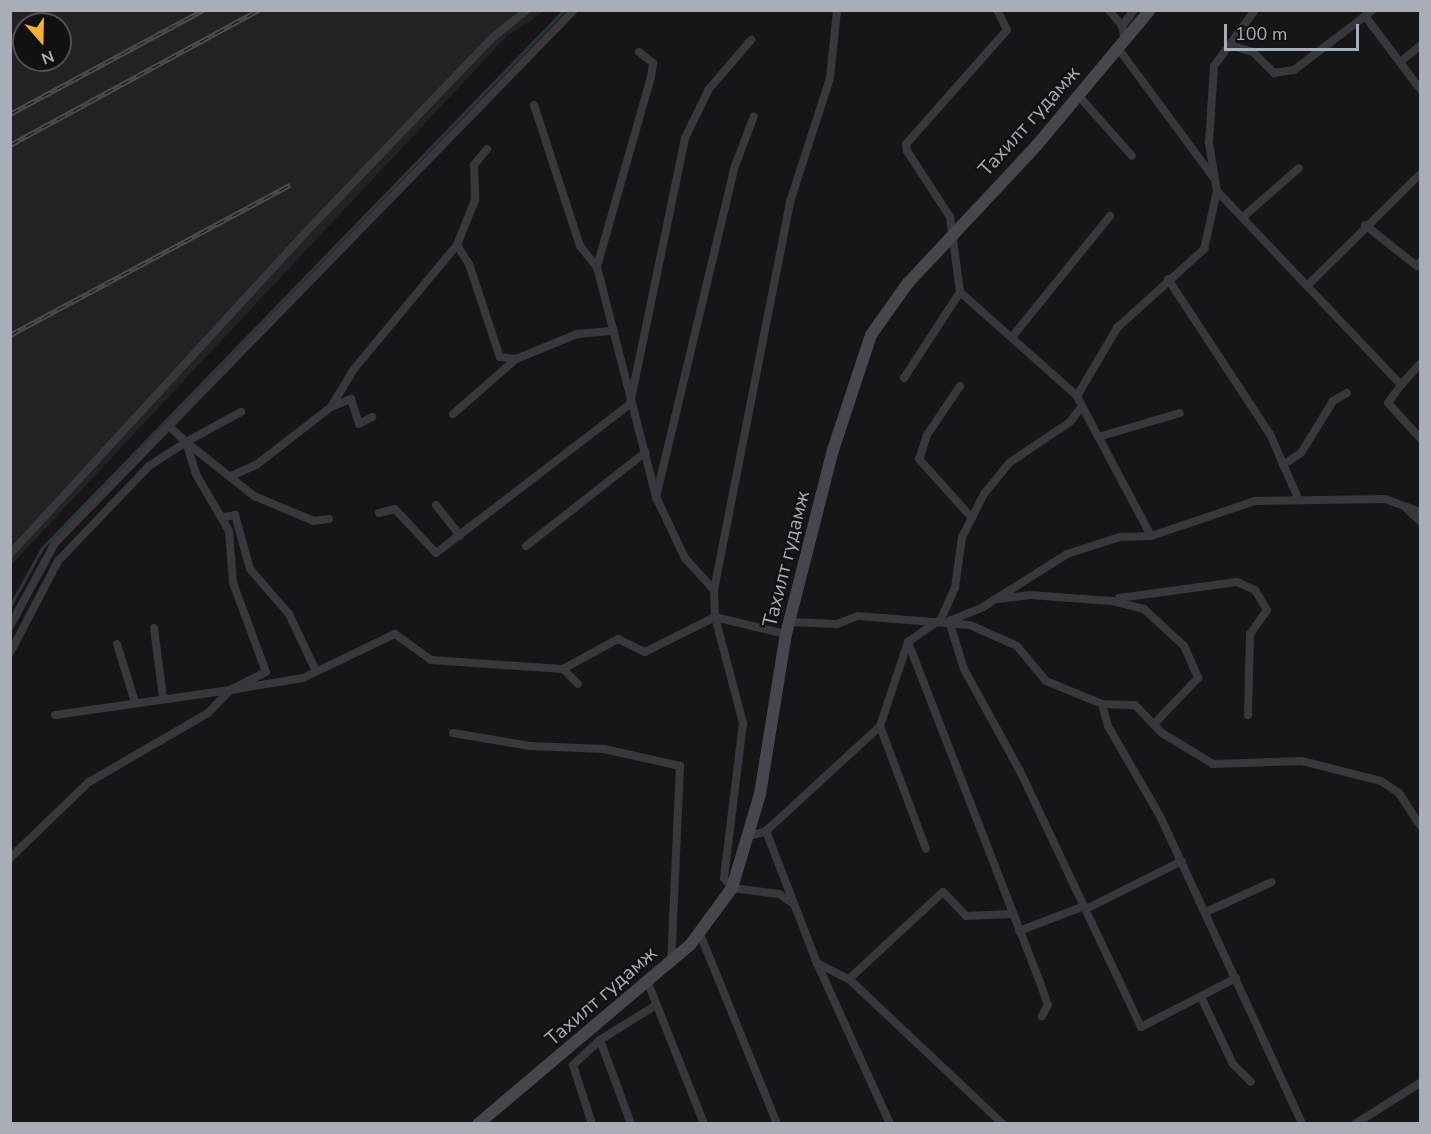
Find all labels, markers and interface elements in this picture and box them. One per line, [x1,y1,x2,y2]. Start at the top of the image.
north arrow [12,12,72,72]
scale bar [1227,12,1362,50]
text: 100 m [1235,22,1287,46]
text: N [38,45,57,69]
street label: Тахилт гудамж [973,61,1085,181]
street label: Тахилт гудамж [757,488,815,630]
street label: Тахилт гудамж [540,941,662,1051]

